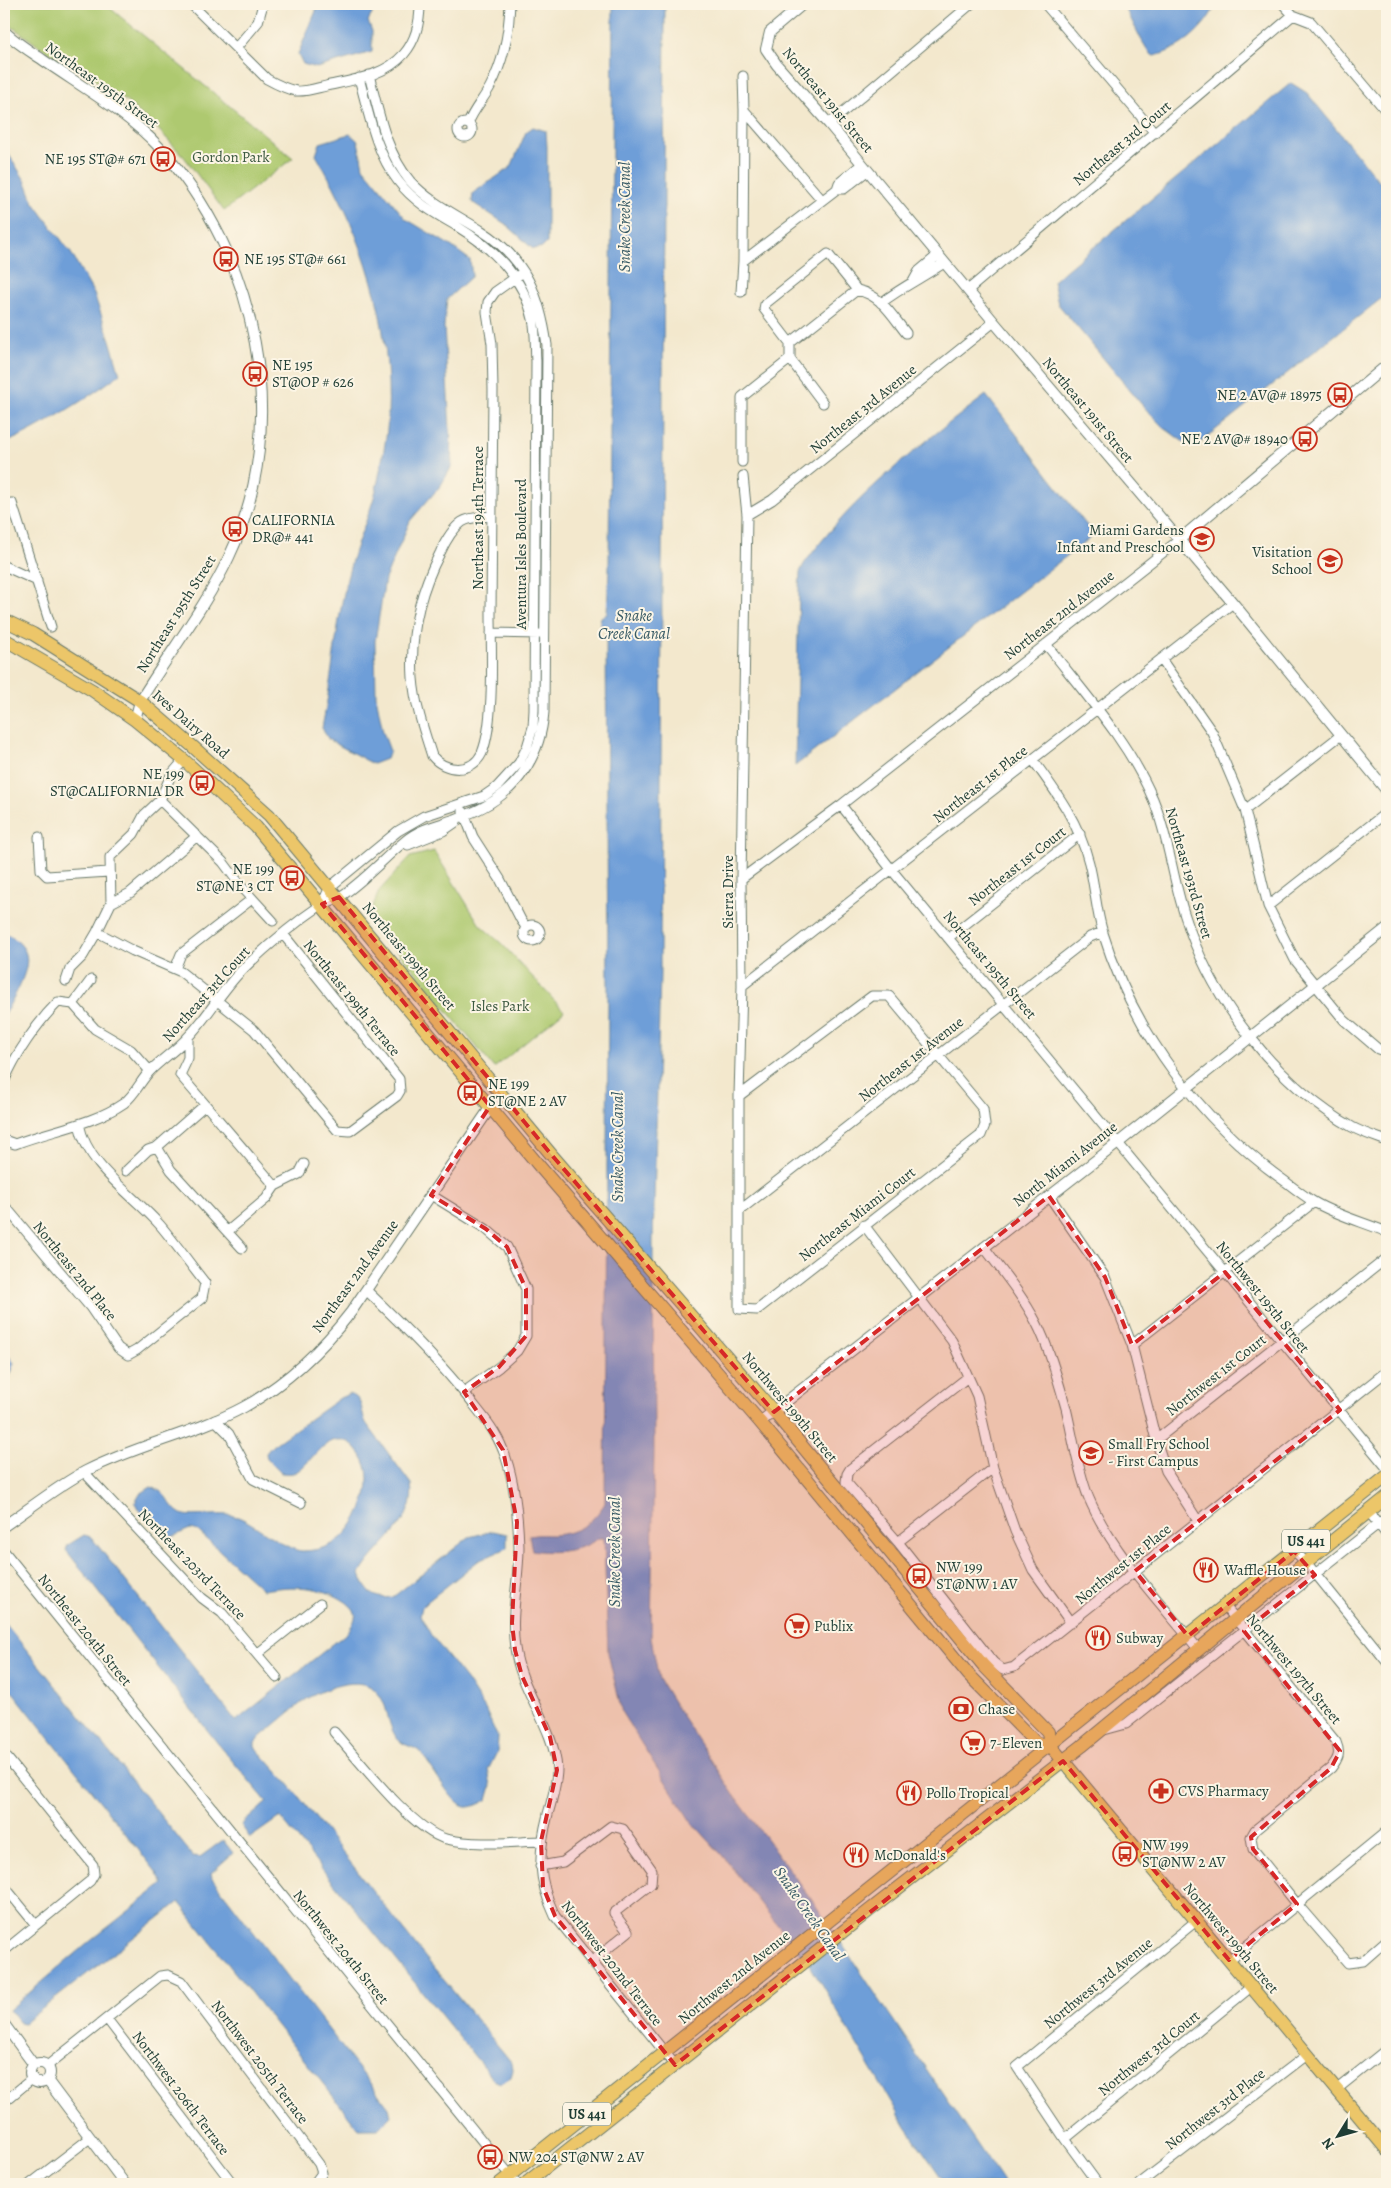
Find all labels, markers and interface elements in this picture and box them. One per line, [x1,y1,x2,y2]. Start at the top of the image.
street label: Northeast 195th Street [41,37,163,133]
street label: Northeast 191st Street [778,43,878,157]
street label: Northeast 3rd Court [1069,96,1175,190]
bus stop icon: NE 195 ST@# 671 [150,146,176,172]
park label: Gordon Park [192,147,270,167]
place label: NE 195 ST@# 671 [45,149,146,169]
water label: Snake Creek Canal [614,162,636,272]
bus stop icon: NE 195 ST@# 661 [213,246,239,272]
place label: NE 195 ST@# 661 [244,249,346,269]
street label: Northeast 191st Street [1038,353,1138,467]
place label: NE 195 ST@OP # 626 [272,355,354,392]
street label: Northeast 3rd Avenue [805,360,921,458]
bus stop icon: NE 195 ST@OP # 626 [242,361,268,387]
bus stop icon: NE 2 AV@# 18975 [1327,382,1353,408]
place label: NE 2 AV@# 18975 [1217,385,1322,405]
bus stop icon: NE 2 AV@# 18940 [1292,426,1318,452]
place label: NE 2 AV@# 18940 [1181,429,1288,449]
street label: Northeast 194th Terrace [468,446,488,590]
street label: Aventura Isles Boulevard [511,478,531,630]
place label: CALIFORNIA DR@# 441 [252,510,335,547]
bus stop icon: CALIFORNIA DR@# 441 [222,516,248,542]
place label: Miami Gardens Infant and Preschool [1057,520,1184,557]
school or university icon: Miami Gardens Infant and Preschool [1189,526,1215,552]
place label: Visitation School [1251,542,1312,579]
school or university icon: Visitation School [1317,548,1343,574]
street label: Northeast 195th Street [132,551,220,677]
street label: Northeast 2nd Avenue [1000,565,1119,665]
water label: Snake Creek Canal [598,605,670,645]
street label: Ives Dairy Road [148,685,234,764]
street label: Northeast 1st Place [928,740,1032,827]
place label: NE 199 ST@CALIFORNIA DR [50,764,185,801]
bus stop icon: NE 199 ST@CALIFORNIA DR [189,770,215,796]
street label: Northeast 193rd Street [1161,805,1217,941]
street label: Northeast 1st Court [964,822,1070,910]
street label: Sierra Drive [718,855,738,929]
place label: NE 199 ST@NE 3 CT [196,859,275,896]
bus stop icon: NE 199 ST@NE 3 CT [279,865,305,891]
street label: Northeast 199th Street [358,898,460,1015]
street label: Northeast 195th Street [939,907,1041,1023]
street label: Northeast 199th Terrace [299,936,405,1061]
street label: Northeast 3rd Court [158,942,254,1046]
park label: Isles Park [471,996,530,1016]
street label: Northeast 1st Avenue [854,1012,968,1106]
place label: NE 199 ST@NE 2 AV [488,1074,567,1111]
bus stop icon: NE 199 ST@NE 2 AV [457,1080,483,1106]
water label: Snake Creek Canal [607,1092,629,1202]
street label: North Miami Avenue [1009,1117,1122,1211]
street label: Northeast Miami Court [794,1162,920,1266]
street label: Northeast 2nd Avenue [307,1215,403,1337]
street label: Northeast 2nd Place [29,1217,121,1325]
street label: Northwest 195th Street [1212,1237,1314,1357]
street label: Northwest 1st Court [1162,1330,1270,1420]
street label: Northwest 199th Street [738,1347,842,1467]
place label: Small Fry School - First Campus [1108,1434,1210,1471]
school or university icon: Small Fry School - First Campus [1078,1440,1104,1466]
water label: Snake Creek Canal [604,1497,626,1607]
street label: Northeast 203rd Terrace [134,1504,251,1624]
street label: Northwest 1st Place [1071,1519,1175,1609]
road number: US 441 [1282,1530,1330,1552]
place label: NW 199 ST@NW 1 AV [936,1557,1019,1594]
restaurant icon: Waffle House [1193,1557,1219,1583]
place label: Waffle House [1223,1560,1306,1580]
bus stop icon: NW 199 ST@NW 1 AV [906,1563,932,1589]
street label: Northeast 204th Street [33,1570,137,1690]
street label: Northwest 197th Street [1242,1610,1346,1728]
supermarket icon: Publix [784,1613,810,1639]
place label: Publix [814,1616,853,1636]
restaurant icon: Subway [1085,1625,1111,1651]
place label: Subway [1116,1628,1163,1648]
bank icon: Chase [948,1696,974,1722]
place label: Chase [978,1699,1015,1719]
supermarket icon: 7-Eleven [960,1730,986,1756]
place label: 7-Eleven [990,1733,1042,1753]
pharmacy icon: CVS Pharmacy [1148,1778,1174,1804]
restaurant icon: Pollo Tropical [896,1780,922,1806]
place label: CVS Pharmacy [1178,1781,1269,1801]
place label: Pollo Tropical [926,1783,1009,1803]
place label: NW 199 ST@NW 2 AV [1142,1835,1227,1872]
bus stop icon: NW 199 ST@NW 2 AV [1112,1841,1138,1867]
restaurant icon: McDonald's [843,1842,869,1868]
place label: McDonald's [874,1845,946,1865]
water label: Snake Creek Canal [768,1862,850,1965]
street label: Northwest 199th Street [1179,1878,1283,1998]
street label: Northwest 204th Street [289,1885,394,2009]
street label: Northwest 202nd Terrace [557,1896,667,2030]
street label: Northwest 2nd Avenue [674,1925,794,2028]
street label: Northwest 3rd Avenue [1039,1933,1157,2033]
street label: Northwest 205th Terrace [207,1996,313,2128]
street label: Northwest 3rd Court [1094,2006,1204,2100]
street label: Northwest 206th Terrace [128,2027,234,2159]
street label: Northwest 3rd Place [1161,2063,1269,2154]
road number: US 441 [563,2102,611,2126]
north arrow [1314,2110,1364,2160]
text: N [1317,2134,1339,2153]
bus stop icon: NW 204 ST@NW 2 AV [477,2144,503,2170]
place label: NW 204 ST@NW 2 AV [508,2147,645,2167]

